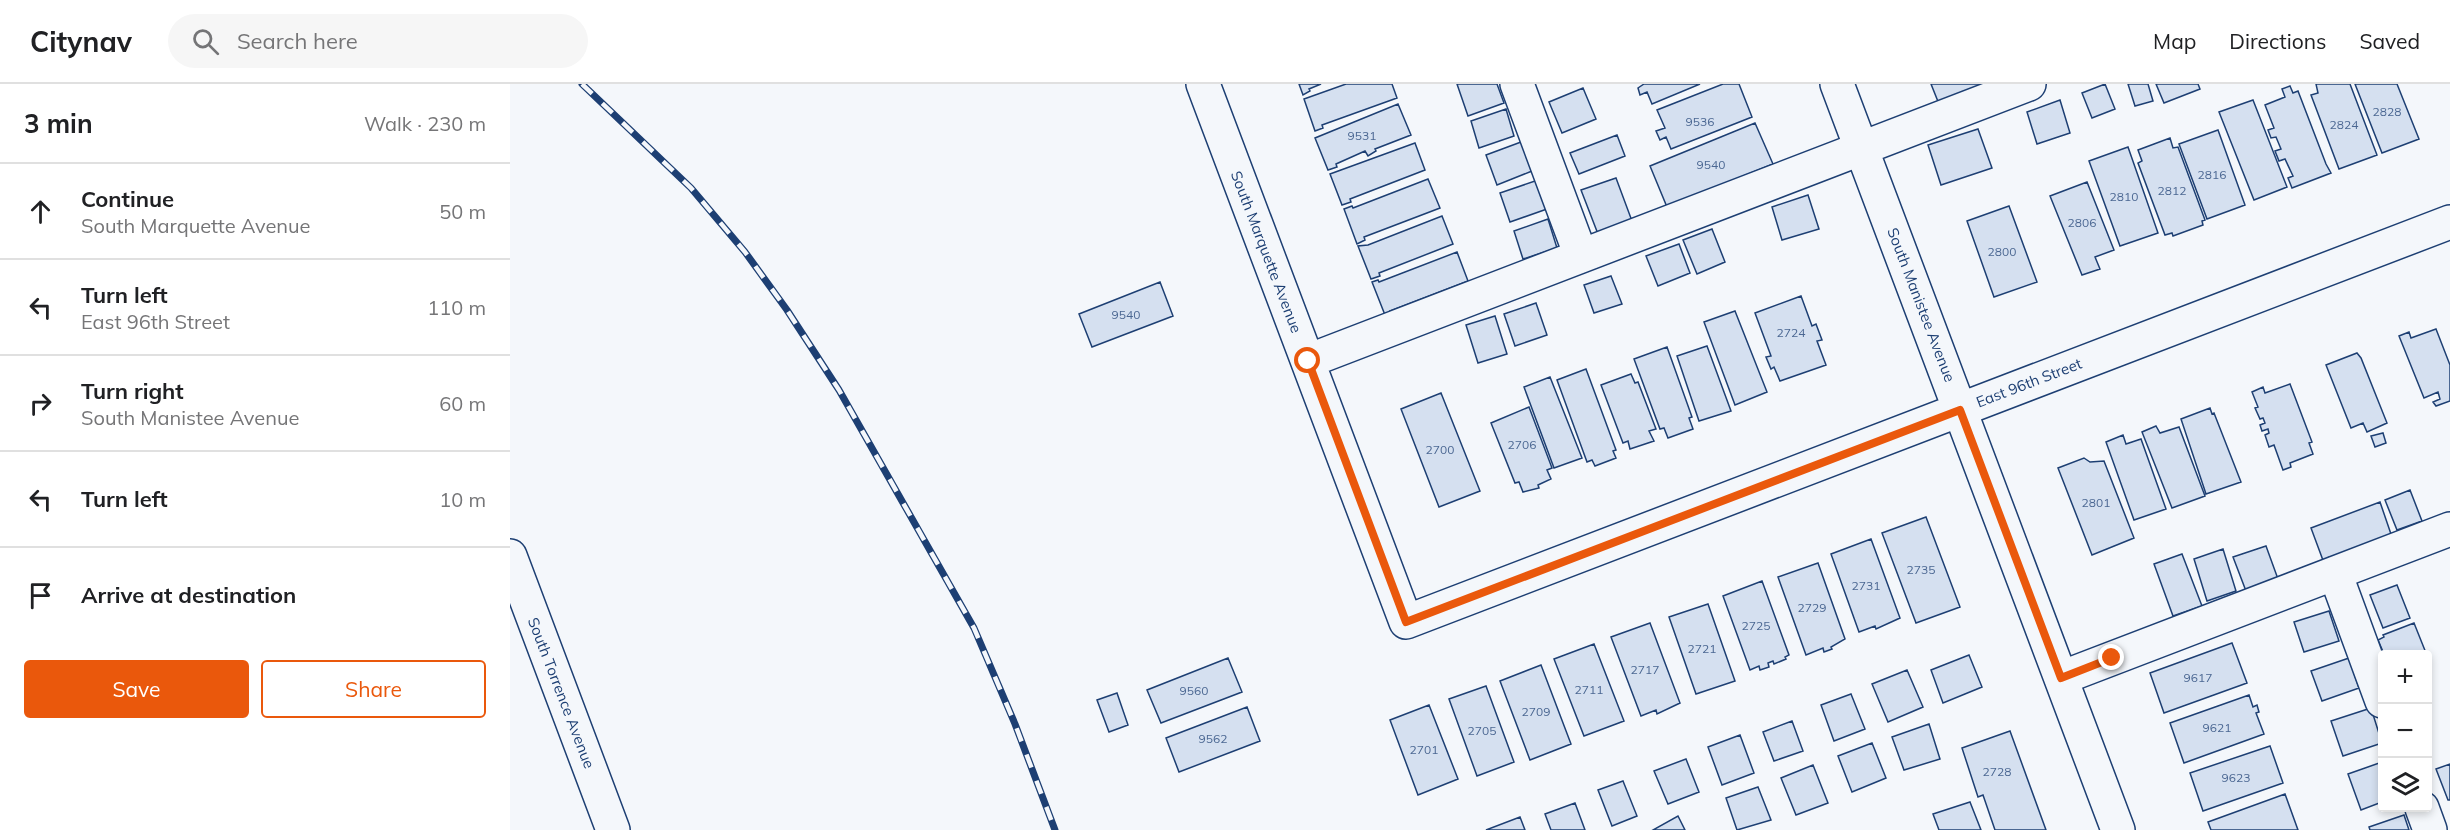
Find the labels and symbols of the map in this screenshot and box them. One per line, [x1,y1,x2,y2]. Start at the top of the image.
house number: 2828 [2373,104,2401,119]
house number: 9536 [1686,114,1714,129]
house number: 2824 [2330,117,2358,132]
house number: 9531 [1348,128,1376,143]
house number: 9540 [1697,157,1725,172]
house number: 2816 [2198,167,2226,182]
street label: South Marquette Avenue [1227,168,1306,336]
house number: 2812 [2158,183,2186,198]
house number: 2810 [2110,189,2138,204]
house number: 2806 [2068,215,2096,230]
street label: South Manistee Avenue [1883,225,1960,385]
house number: 2800 [1988,244,2016,259]
house number: 9540 [1112,307,1140,322]
house number: 2724 [1777,325,1805,340]
route start [1294,347,1320,373]
street label: East 96th Street [1973,354,2084,411]
house number: 2706 [1508,437,1536,452]
house number: 2700 [1426,442,1454,457]
house number: 2801 [2082,495,2110,510]
house number: 2735 [1907,562,1935,577]
house number: 2731 [1852,578,1880,593]
house number: 2729 [1798,600,1826,615]
street label: South Torrence Avenue [524,615,599,771]
house number: 2725 [1742,618,1770,633]
house number: 2721 [1688,641,1716,656]
route end [2098,644,2124,670]
house number: 2717 [1631,662,1659,677]
house number: 9617 [2184,670,2212,685]
house number: 2711 [1575,682,1603,697]
house number: 9560 [1180,683,1208,698]
house number: 2709 [1522,704,1550,719]
house number: 9621 [2203,720,2231,735]
house number: 2705 [1468,723,1496,738]
house number: 9562 [1199,731,1227,746]
house number: 2701 [1410,742,1438,757]
house number: 2728 [1983,764,2011,779]
house number: 9623 [2222,770,2250,785]

